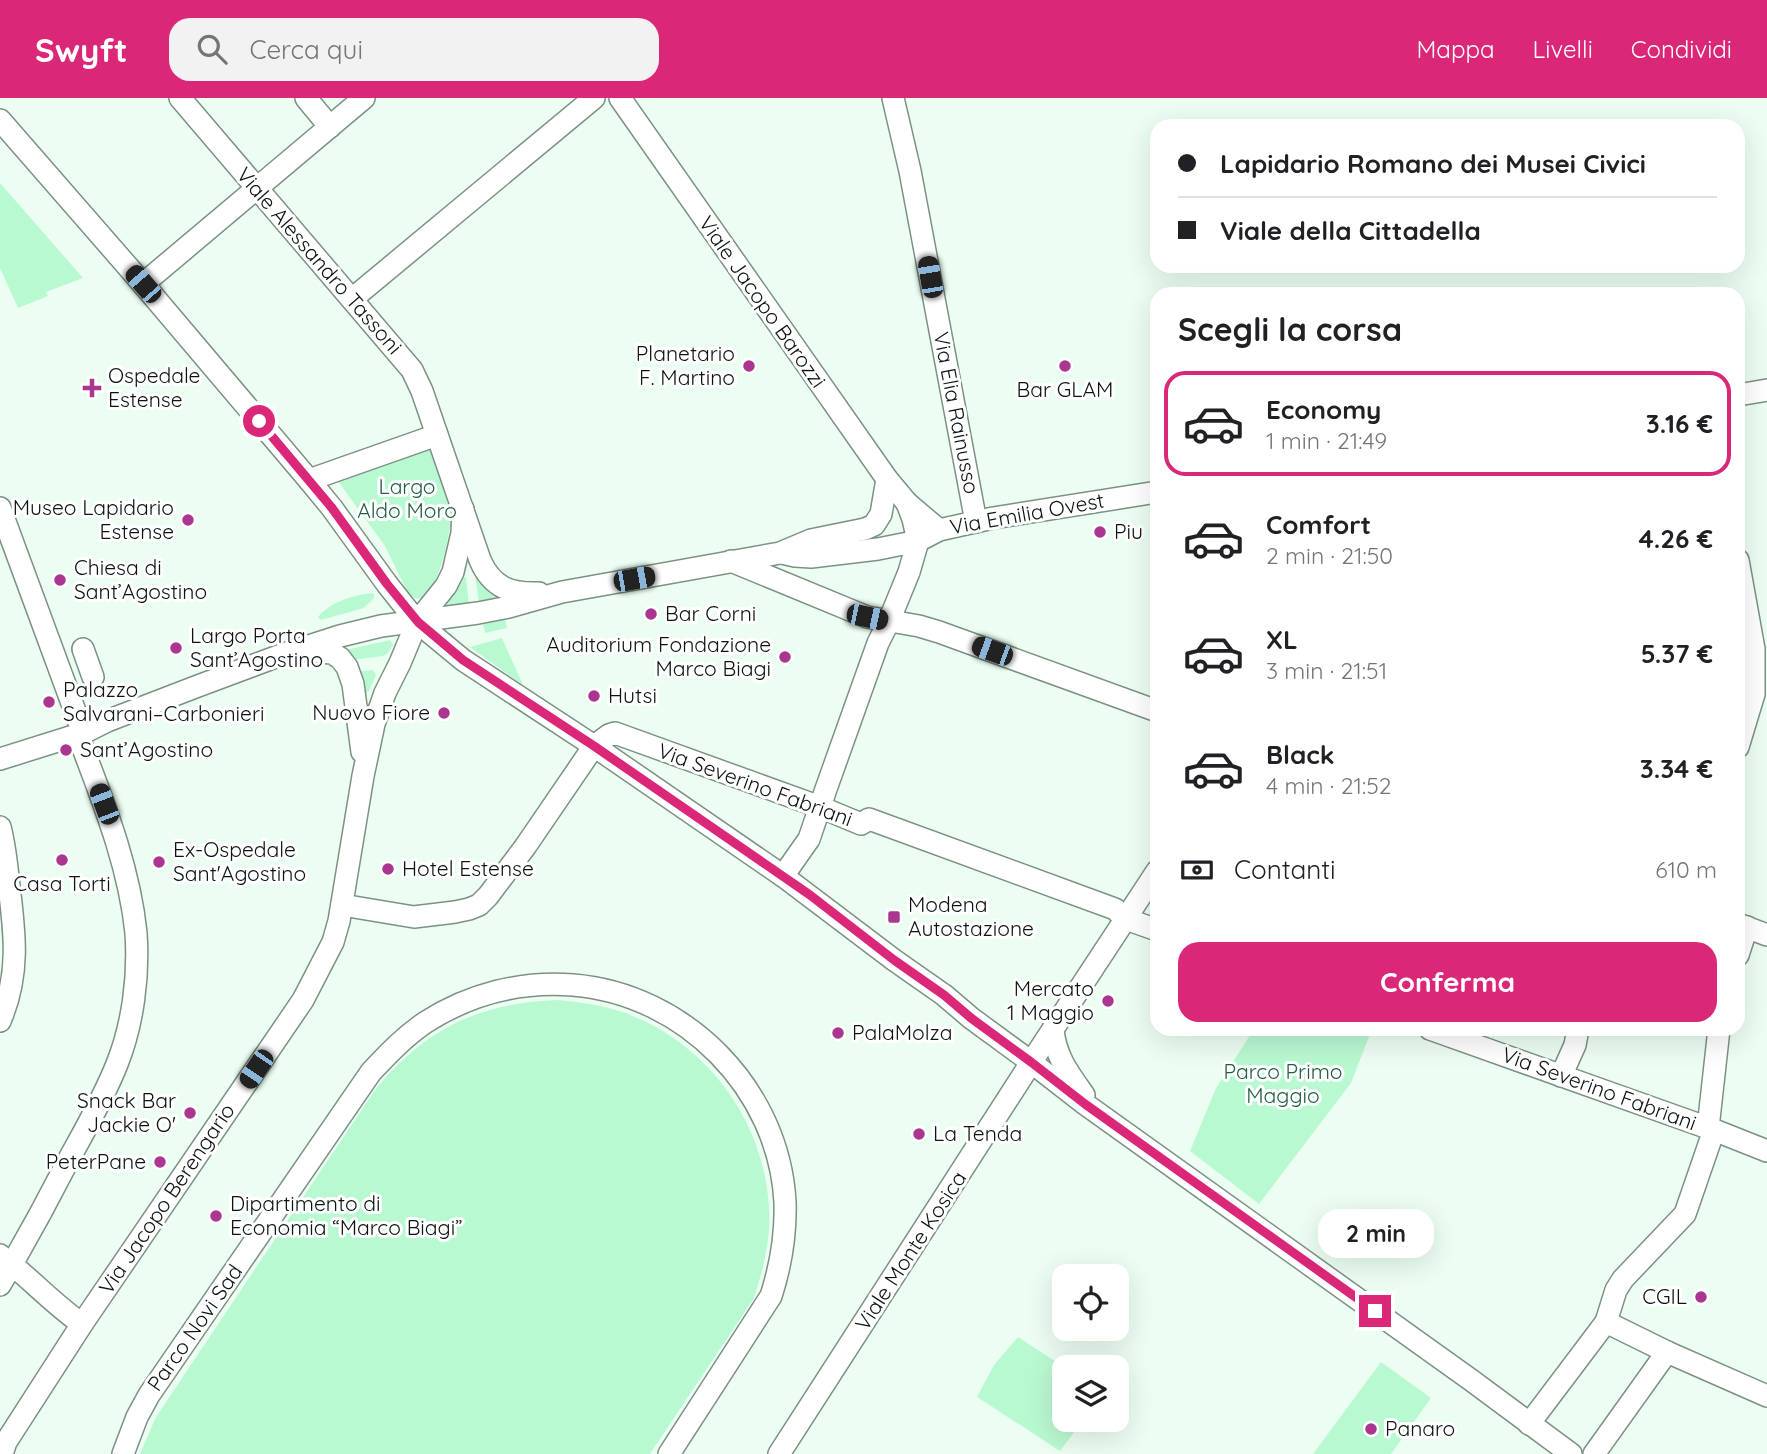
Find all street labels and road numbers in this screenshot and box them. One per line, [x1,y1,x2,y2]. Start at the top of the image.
street label: Viale Alessandro Tassoni [231,162,408,359]
street label: Viale Jacopo Barozzi [694,210,832,392]
street label: Via Elia Rainusso [929,330,985,496]
street label: Via Emilia Ovest [948,487,1106,539]
street label: Via Severino Fabriani [654,737,856,831]
street label: Via Severino Fabriani [1498,1041,1700,1135]
street label: Via Jacopo Berengario [93,1098,240,1299]
street label: Viale Monte Kosica [849,1166,971,1335]
street label: Parco Novi Sad [141,1259,247,1396]

